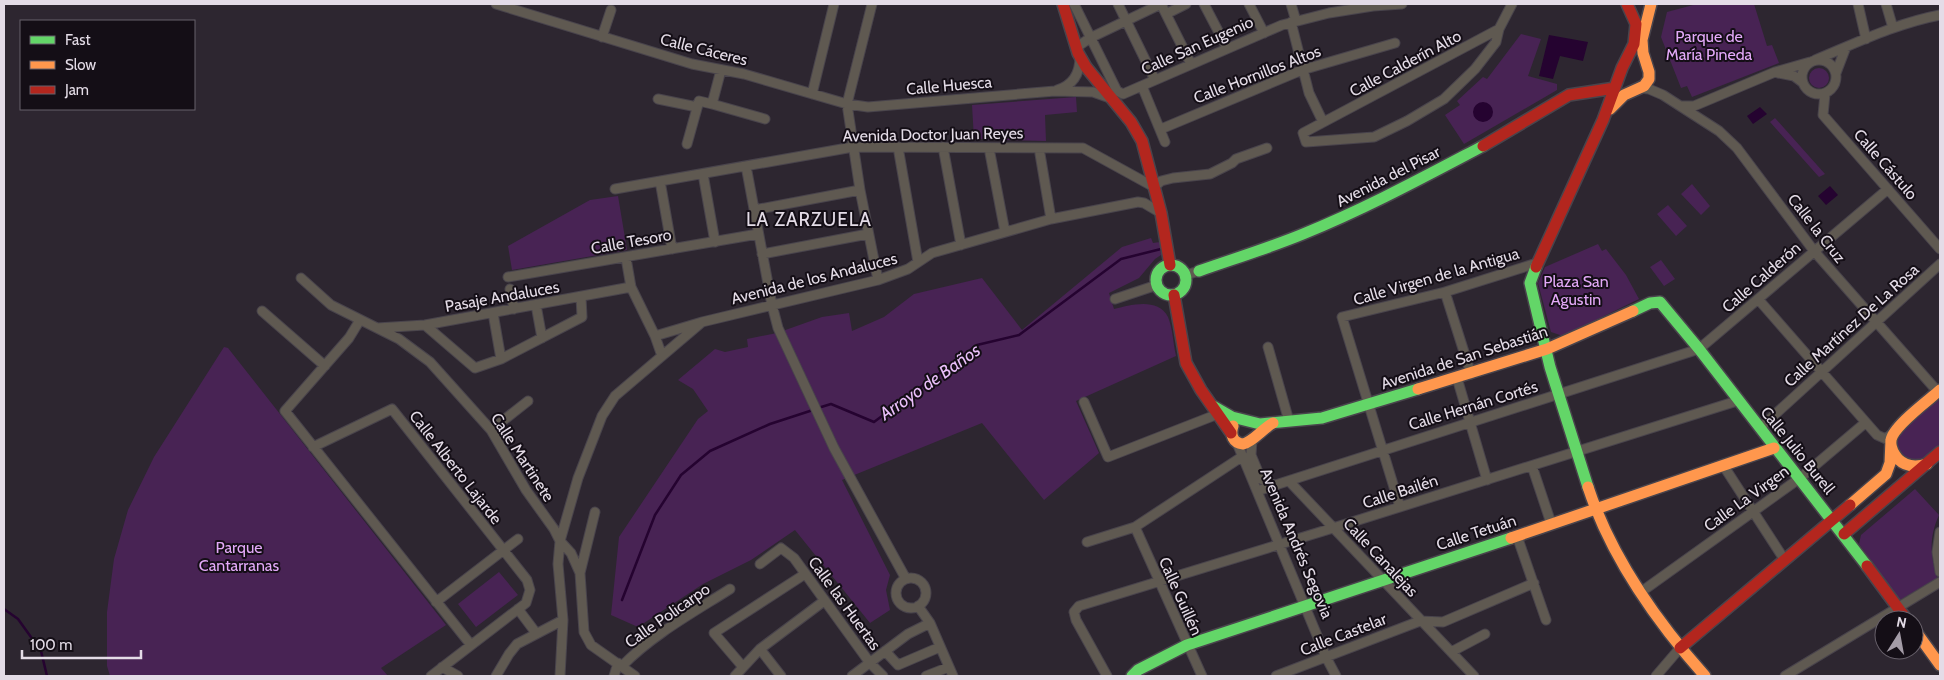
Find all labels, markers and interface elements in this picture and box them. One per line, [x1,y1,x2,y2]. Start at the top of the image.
street label: Calle San Eugenio [1138,12,1256,79]
legend [20,20,195,110]
street label: Calle Calderín Alto [1346,26,1464,101]
park label: Parque de María Pineda [1666,27,1753,64]
street label: Calle Cáceres [658,29,750,70]
text: Fast [65,31,90,49]
street label: Calle Hornillos Altos [1191,41,1324,107]
text: Slow [65,56,96,74]
street label: Calle Huesca [905,72,993,99]
text: Jam [64,81,89,99]
street label: Avenida Doctor Juan Reyes [842,123,1024,146]
street label: Calle Cástulo [1850,125,1922,204]
street label: Avenida del Pisar [1333,142,1444,211]
street label: Calle la Cruz [1784,190,1850,267]
district label: LA ZARZUELA [746,208,872,231]
street label: Calle Tesoro [589,225,673,258]
street label: Calle Calderón [1718,238,1804,317]
street label: Calle Virgen de la Antigua [1351,244,1522,309]
street label: Avenida de los Andaluces [729,249,900,308]
street label: Calle Martínez De La Rosa [1780,260,1923,391]
park label: Plaza San Agustin [1543,272,1609,309]
street label: Pasaje Andaluces [444,277,561,316]
street label: Avenida de San Sebastián [1378,322,1550,393]
water label: Arroyo de Baños [875,339,985,425]
street label: Calle Hernán Cortés [1406,377,1540,434]
street label: Calle Julio Burell [1757,403,1839,498]
street label: Calle Alberto Lajarde [405,407,506,528]
street label: Calle Martinete [487,409,558,505]
street label: Calle La Virgen [1700,461,1792,535]
street label: Avenida Andrés Segovia [1256,465,1337,622]
street label: Calle Bailén [1360,470,1440,513]
street label: Calle Tetuán [1434,511,1518,554]
street label: Calle Canalejas [1339,514,1422,601]
park label: Parque Cantarranas [199,538,280,575]
street label: Calle las Huertas [804,553,885,654]
street label: Calle Guillén [1155,554,1206,638]
street label: Calle Policarpo [621,579,714,652]
street label: Calle Castelar [1297,609,1390,660]
north arrow [1874,610,1924,660]
text: N [1895,612,1908,632]
scale bar [22,628,141,660]
text: 100 m [30,636,72,654]

